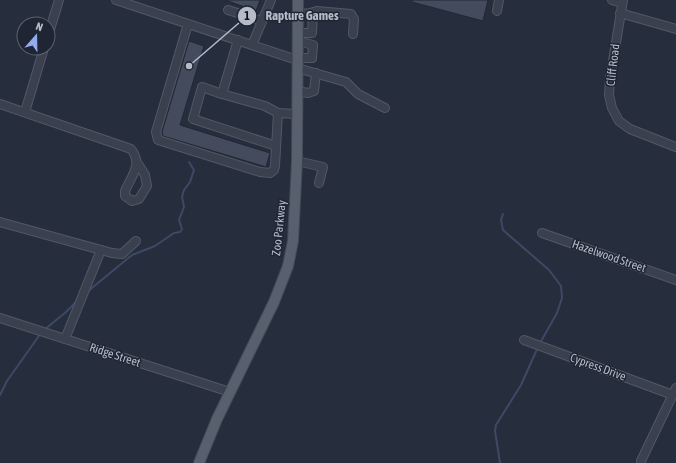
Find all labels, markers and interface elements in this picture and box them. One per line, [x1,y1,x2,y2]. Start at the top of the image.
callout: Rapture Games [237,3,346,28]
text: Rapture Games [265,8,339,23]
text: 1 [244,9,250,23]
north arrow [16,16,56,56]
text: N [34,20,45,33]
street label: Cliff Road [603,43,623,87]
street label: Zoo Parkway [269,199,289,257]
street label: Hazelwood Street [570,237,648,275]
street label: Ridge Street [88,340,143,370]
street label: Cypress Drive [568,350,628,384]

